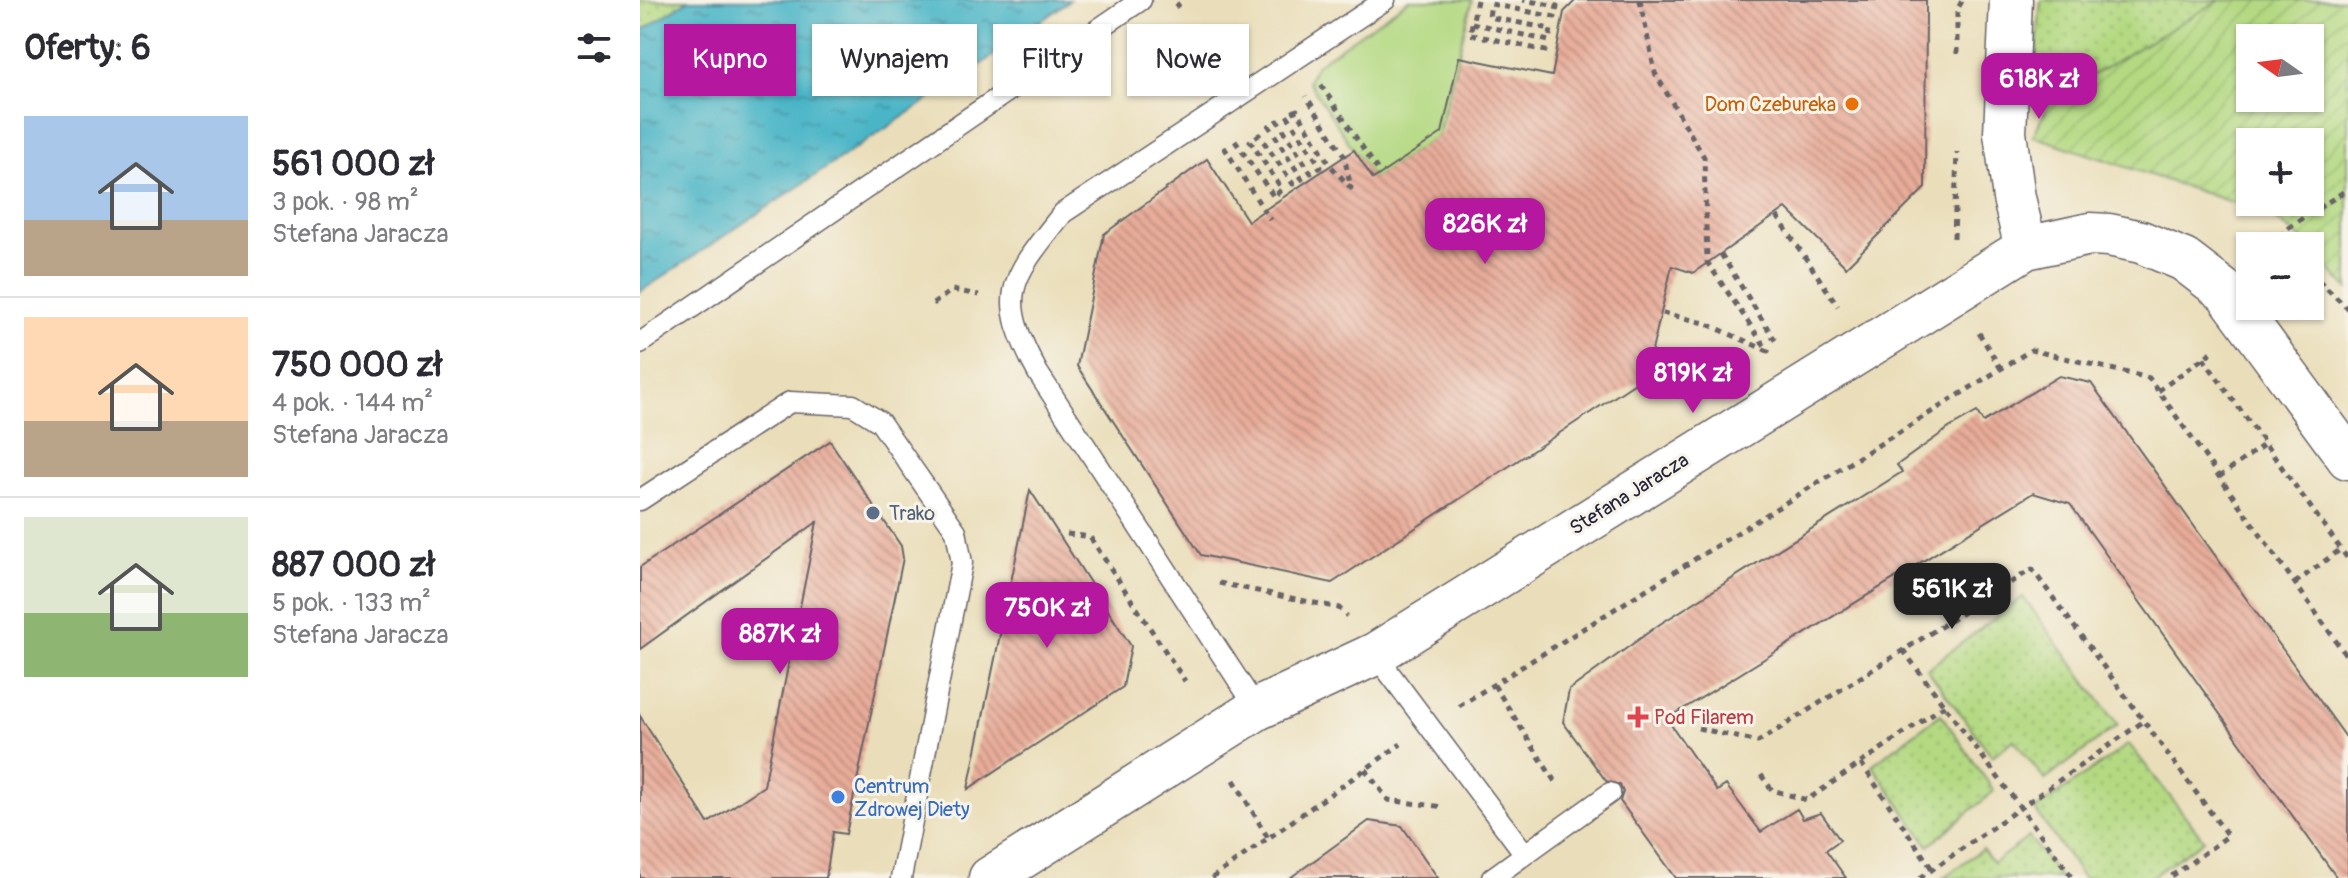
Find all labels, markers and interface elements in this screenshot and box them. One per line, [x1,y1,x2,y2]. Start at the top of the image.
chip: Kupno [664,24,796,96]
chip: Wynajem [812,24,977,96]
chip: Filtry [993,24,1111,96]
chip: Nowe [1127,24,1249,96]
north arrow [2236,24,2324,112]
map controls [2236,24,2324,320]
icon: filters [572,26,616,70]
text: Oferty: 6 [24,27,151,70]
pin: 618K zł [1965,53,2113,121]
text: 618K zł [1999,63,2079,95]
place label: Dom Czebureka [1704,92,1836,117]
marker: Dom Czebureka [1843,95,1861,113]
button: + [2236,128,2324,216]
text: 561 000 zł [272,143,434,186]
icon: home [88,148,184,244]
text: 3 pok. · 98 m² [272,186,419,218]
pin: 826K zł [1411,198,1559,266]
text: 826K zł [1443,208,1527,240]
text: Stefana Jaracza [272,218,449,250]
button: − [2236,232,2324,320]
text: 750 000 zł [272,344,442,387]
pin: 819K zł [1619,347,1767,415]
icon: home [88,349,184,445]
text: 819K zł [1654,357,1732,389]
text: 4 pok. · 144 m² [272,387,433,419]
text: Stefana Jaracza [272,419,449,451]
street label: Stefana Jaracza [1565,447,1693,541]
place label: Trako [889,501,935,526]
marker: Trako [864,504,882,522]
text: 887 000 zł [272,544,435,587]
icon: home [88,549,184,645]
pin: 561K zł [1878,563,2026,631]
text: 561K zł [1912,573,1992,605]
pin: 750K zł [973,582,1121,650]
text: 5 pok. · 133 m² [272,587,431,619]
text: 750K zł [1004,592,1090,624]
pin: 887K zł [706,608,854,676]
text: 887K zł [739,618,821,650]
text: Stefana Jaracza [272,619,449,651]
place label: Pod Filarem [1654,705,1754,730]
marker: Pod Filarem [1629,708,1647,726]
place label: Centrum Zdrowej Diety [854,774,970,822]
marker: Centrum Zdrowej Diety [829,788,847,806]

